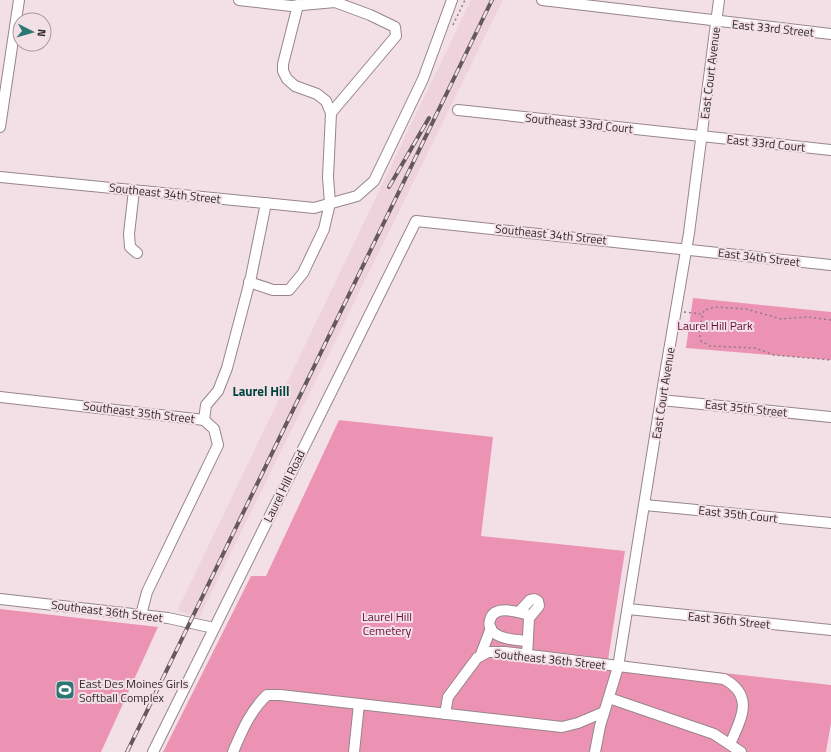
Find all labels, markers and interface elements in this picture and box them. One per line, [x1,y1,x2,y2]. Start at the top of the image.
north arrow [12,12,52,52]
street label: East 33rd Street [731,14,816,42]
street label: East Court Avenue [695,26,725,120]
text: N [34,28,50,38]
street label: Southeast 33rd Court [524,108,635,138]
street label: East 33rd Court [726,129,807,157]
street label: Southeast 34th Street [108,178,222,208]
street label: Southeast 34th Street [494,219,608,249]
street label: East 34th Street [717,243,802,272]
park label: Laurel Hill Park [677,316,753,335]
street label: East Court Avenue [646,346,680,440]
district label: Laurel Hill [233,381,289,401]
street label: East 35th Street [704,394,789,422]
street label: Southeast 35th Street [82,396,197,428]
street label: Laurel Hill Road [258,447,310,525]
street label: East 35th Court [698,500,779,528]
street label: Southeast 36th Street [50,595,165,627]
street label: East 36th Street [687,606,772,634]
park label: Laurel Hill Cemetery [362,607,412,640]
street label: Southeast 36th Street [493,644,607,674]
place label: East Des Moines Girls Softball Complex [79,674,189,707]
sports icon: East Des Moines Girls Softball Complex [54,679,76,701]

